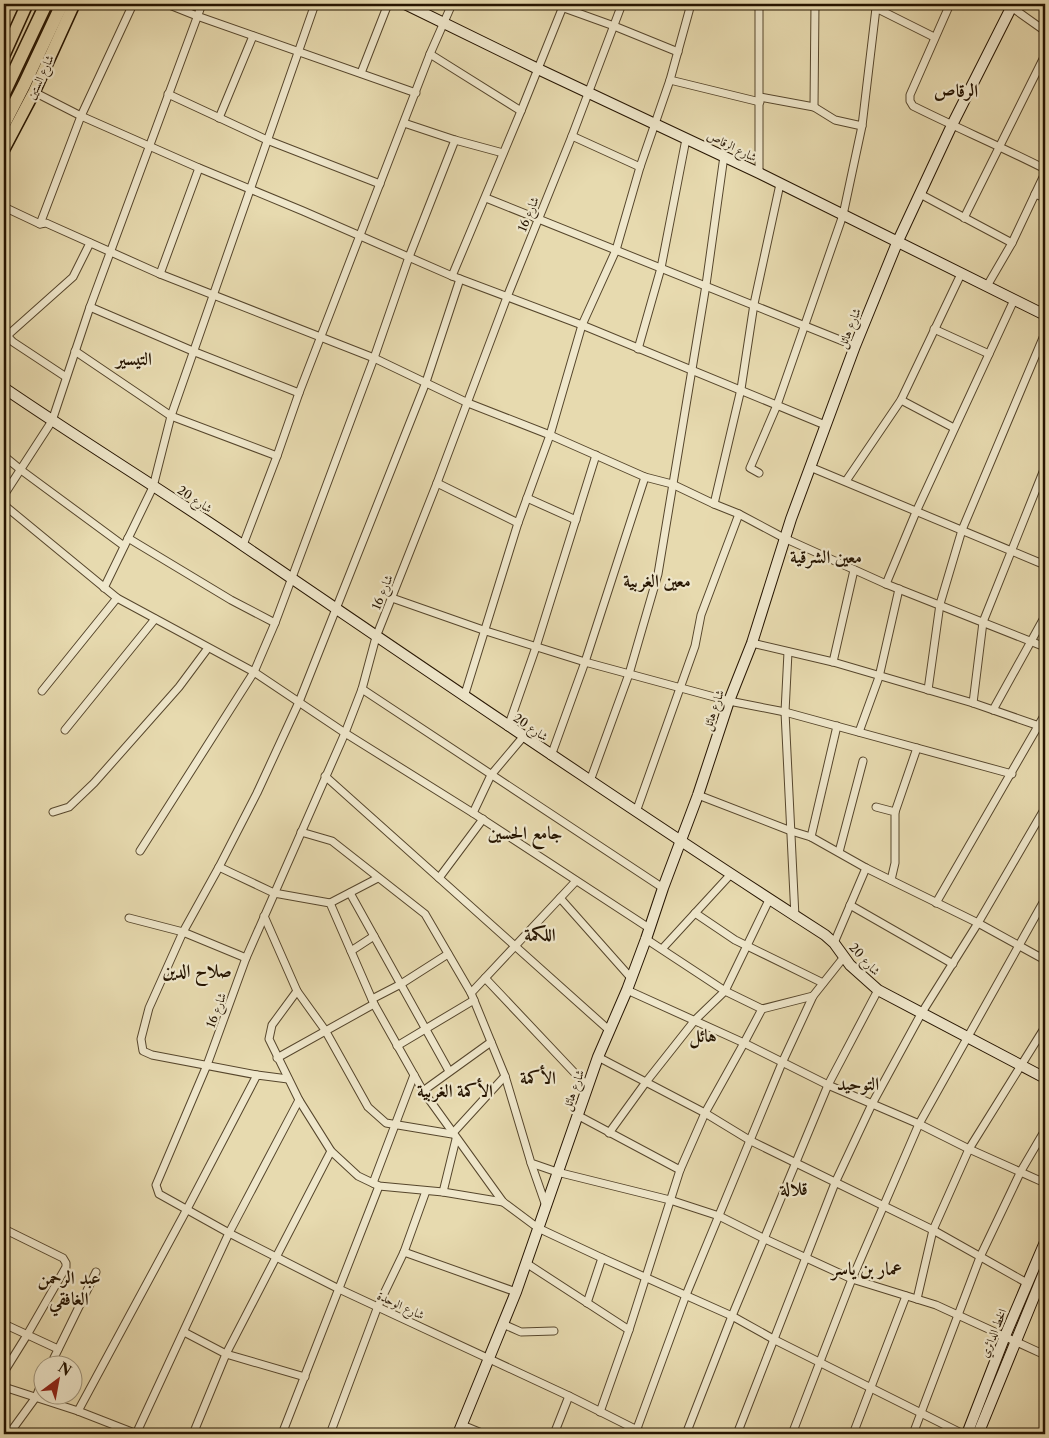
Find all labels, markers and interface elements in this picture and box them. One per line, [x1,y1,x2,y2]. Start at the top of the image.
street label: شارع الستين [23,52,61,103]
district label: الرقاص [934,80,978,102]
street label: شارع الرقاص [703,128,760,168]
street label: شارع 16 [514,194,545,235]
street label: شارع هائل [834,305,868,352]
district label: التيسير [114,348,152,370]
street label: شارع 20 [173,482,215,519]
district label: معين الشرقية [790,546,862,569]
district label: معين الغربية [623,570,691,593]
street label: شارع 16 [368,572,399,613]
street label: شارع هائل [699,687,731,734]
street label: شارع 20 [509,710,551,747]
district label: جامع الحسين [488,822,562,850]
district label: اللكمة [524,924,556,946]
street label: شارع 20 [843,940,884,981]
district label: صلاح الدين [162,960,232,987]
street label: شارع 16 [203,990,233,1031]
district label: هائل [689,1025,717,1049]
district label: الأكمة [520,1064,556,1089]
street label: شارع هائل [559,1067,591,1114]
district label: التوحيد [837,1073,879,1095]
district label: الأكمة الغربية [417,1077,493,1103]
district label: قلالة [779,1178,808,1200]
district label: عمار بن ياسر [830,1258,902,1281]
district label: عبد الرحمن الغافقي [37,1267,101,1317]
street label: شارع الوحدة [373,1288,427,1326]
street label: الخط الدائري [976,1306,1013,1361]
north arrow [32,1356,82,1406]
text: N [55,1358,75,1380]

